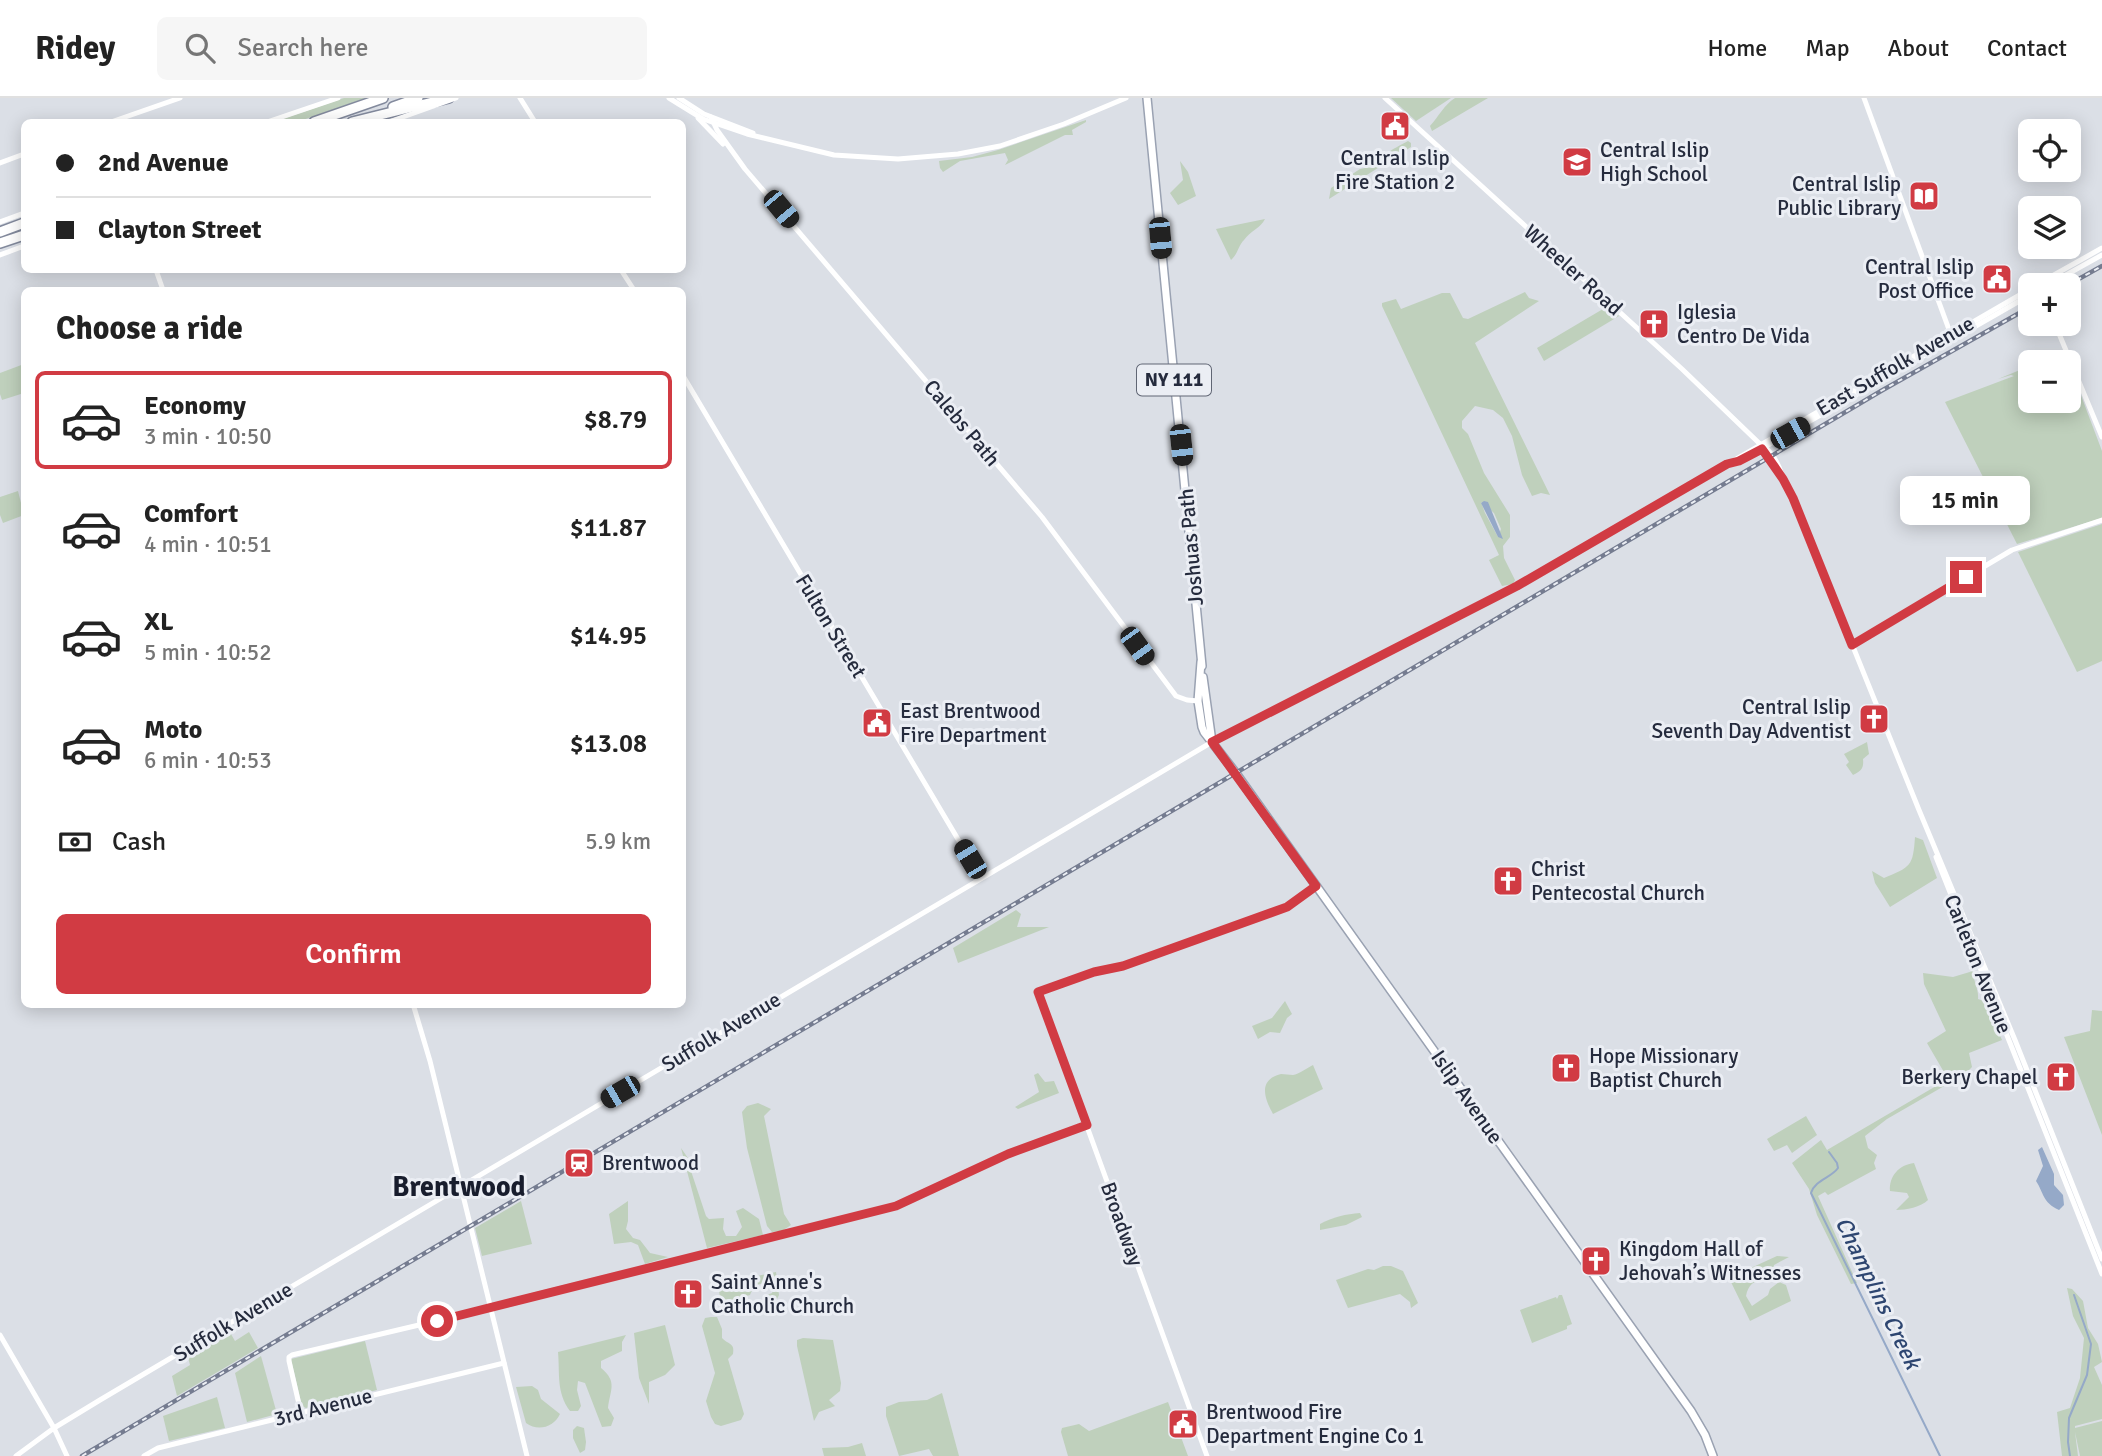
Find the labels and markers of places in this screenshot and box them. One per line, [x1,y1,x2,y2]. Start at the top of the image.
public building icon: Central Islip Fire Station 2 [1378,109,1412,143]
place label: Central Islip High School [1600,137,1709,187]
place label: Central Islip Fire Station 2 [1335,145,1455,195]
school or university icon: Central Islip High School [1560,145,1594,179]
place label: Central Islip Public Library [1777,171,1901,221]
library icon: Central Islip Public Library [1907,179,1941,213]
place label: Central Islip Post Office [1865,254,1974,304]
public building icon: Central Islip Post Office [1980,262,2014,296]
place label: Iglesia Centro De Vida [1677,299,1810,349]
church icon: Iglesia Centro De Vida [1637,307,1671,341]
place label: Central Islip Seventh Day Adventist [1651,694,1851,744]
place label: East Brentwood Fire Department [900,698,1047,748]
church icon: Central Islip Seventh Day Adventist [1857,702,1891,736]
public building icon: East Brentwood Fire Department [860,706,894,740]
place label: Christ Pentecostal Church [1531,856,1705,906]
church icon: Christ Pentecostal Church [1491,864,1525,898]
place label: Hope Missionary Baptist Church [1589,1043,1738,1093]
church icon: Hope Missionary Baptist Church [1549,1051,1583,1085]
church icon: Berkery Chapel [2044,1060,2078,1094]
place label: Berkery Chapel [1901,1064,2038,1090]
station icon: Brentwood [562,1146,596,1180]
place label: Brentwood [602,1150,699,1176]
place label: Kingdom Hall of Jehovah’s Witnesses [1619,1236,1801,1286]
church icon: Kingdom Hall of Jehovah’s Witnesses [1579,1244,1613,1278]
place label: Saint Anne's Catholic Church [711,1269,854,1319]
church icon: Saint Anne's Catholic Church [671,1277,705,1311]
place label: Brentwood Fire Department Engine Co 1 [1206,1399,1424,1449]
public building icon: Brentwood Fire Department Engine Co 1 [1166,1407,1200,1441]

